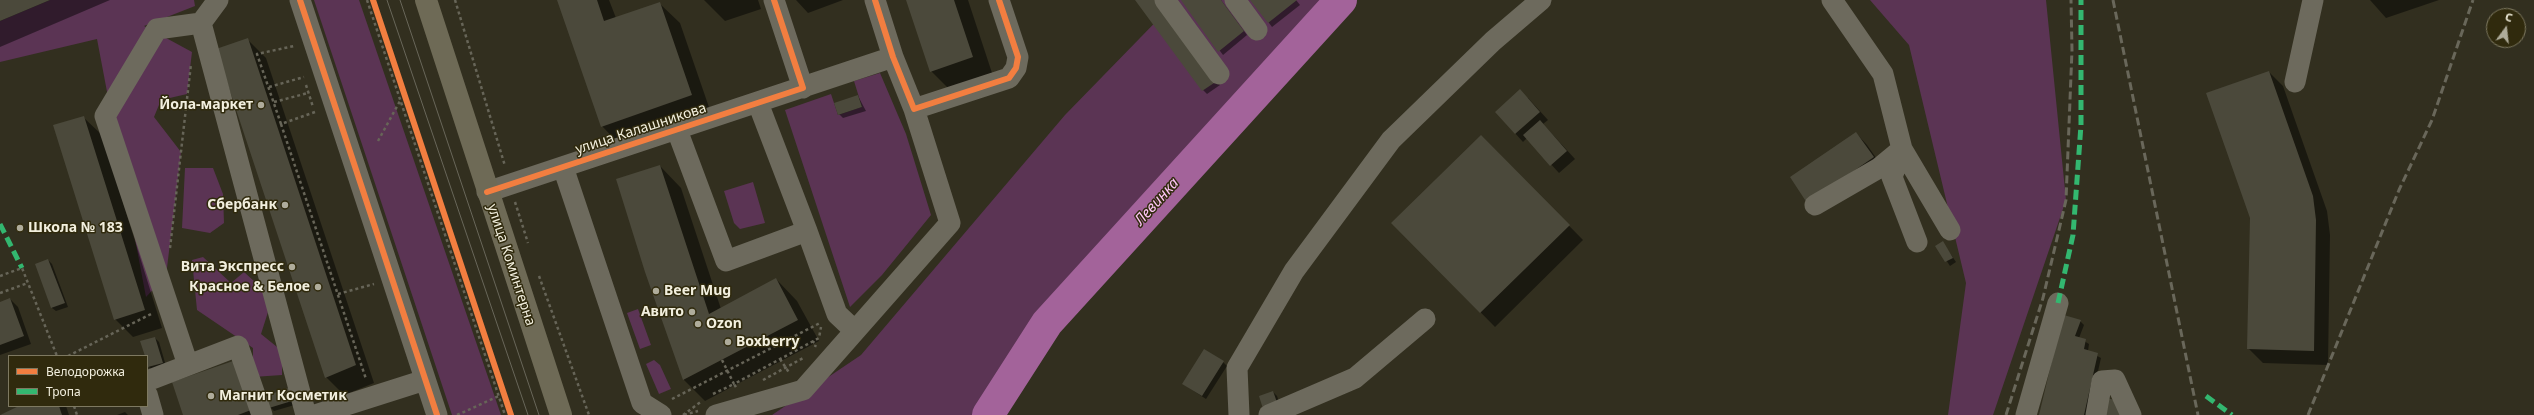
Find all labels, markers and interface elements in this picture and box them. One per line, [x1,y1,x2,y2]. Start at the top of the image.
north arrow [2486,8,2526,48]
text: С [2504,9,2514,25]
place label: Йола-маркет [159,97,253,113]
marker: Йола-маркет [256,100,266,110]
street label: улица Калашникова [573,100,709,158]
water label: Левинка [1131,174,1183,230]
place label: Сбербанк [207,197,277,213]
marker: Сбербанк [280,200,290,210]
street label: улица Коминтерна [483,202,539,328]
place label: Школа № 183 [28,220,123,236]
marker: Школа № 183 [15,223,25,233]
place label: Вита Экспресс [181,259,284,275]
marker: Вита Экспресс [287,262,297,272]
place label: Красное & Белое [189,279,310,295]
marker: Красное & Белое [313,282,323,292]
place label: Beer Mug [664,283,731,299]
marker: Beer Mug [651,286,661,296]
place label: Авито [641,304,684,320]
marker: Авито [687,307,697,317]
place label: Ozon [706,316,742,332]
marker: Ozon [693,319,703,329]
place label: Boxberry [736,334,800,350]
marker: Boxberry [723,337,733,347]
legend [8,355,148,407]
text: Велодорожка [46,363,125,380]
text: Тропа [46,383,81,400]
place label: Магнит Косметик [219,388,347,404]
marker: Магнит Косметик [206,391,216,401]

